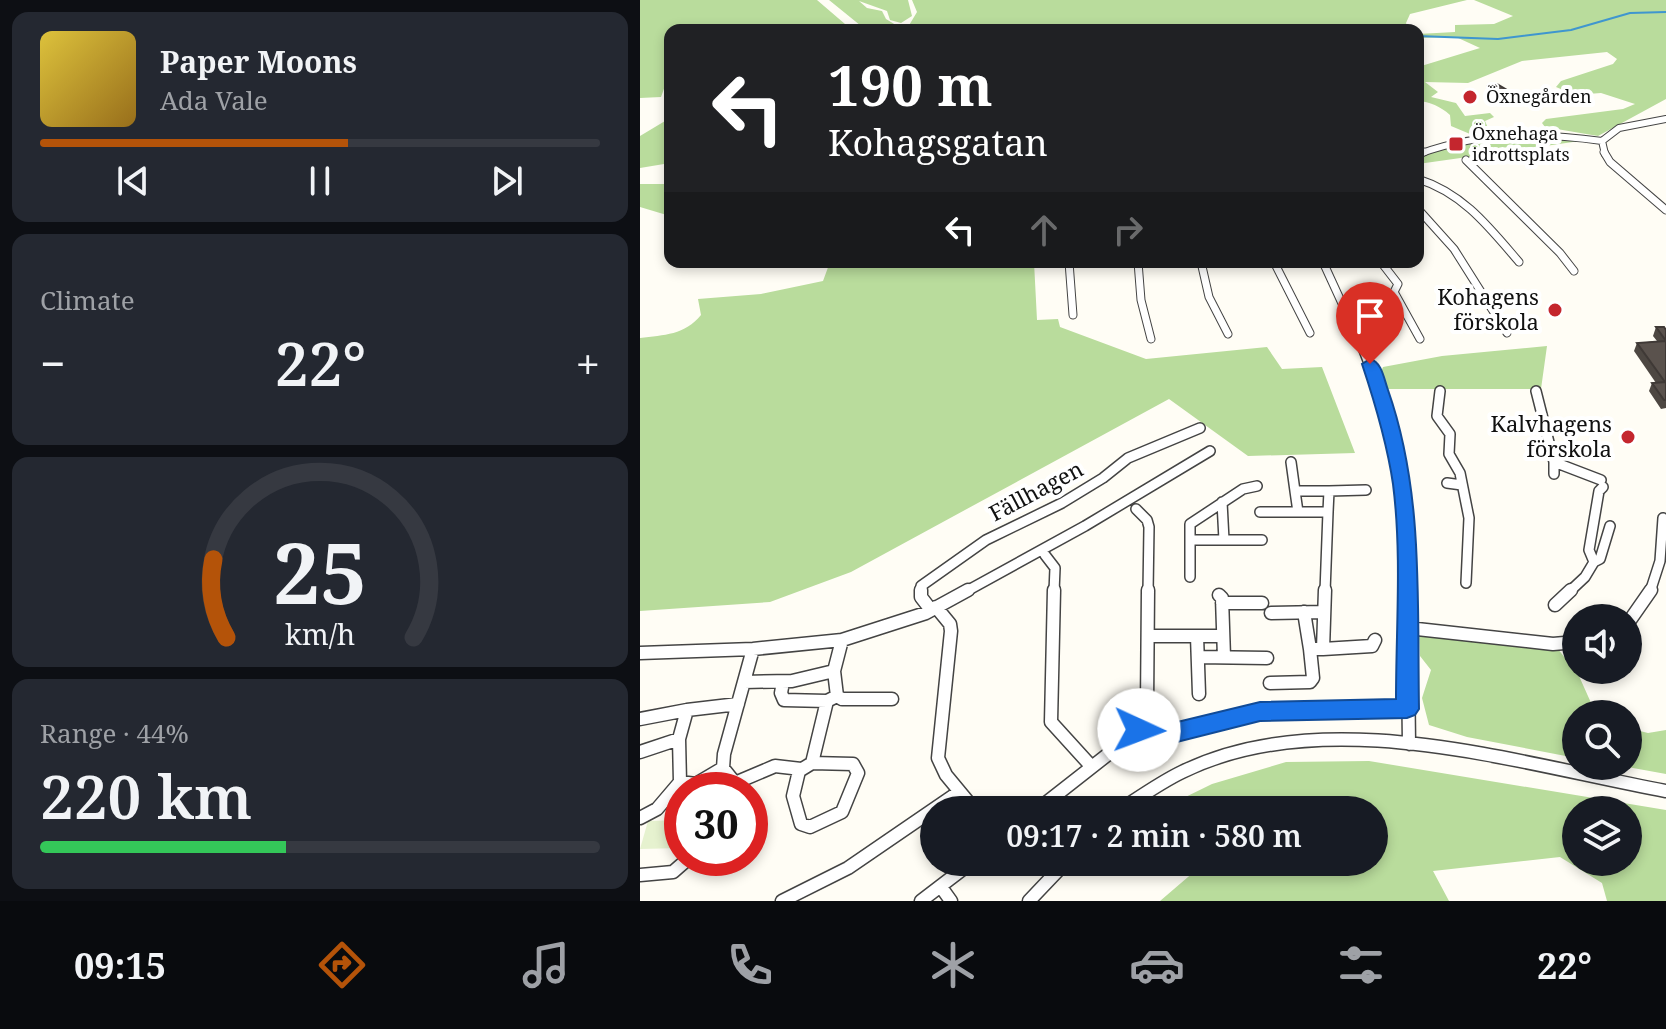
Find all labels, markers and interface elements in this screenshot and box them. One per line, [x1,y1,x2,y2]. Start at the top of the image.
text: Paper Moons [160,41,357,82]
text: 190 m [828,46,993,122]
icon: left [696,56,800,160]
text: Ada Vale [160,82,268,118]
place label: Öxnegården [1486,84,1592,108]
marker: Öxnegården [1461,88,1479,106]
text: Kohagsgatan [828,118,1048,167]
place label: Öxnehaga idrottsplats [1472,121,1570,166]
marker: Öxnehaga idrottsplats [1447,135,1465,153]
icon: previous [111,159,155,203]
icon: pause [298,159,342,203]
icon: next [485,159,529,203]
icon: left [938,208,982,252]
icon: ahead [1022,208,1066,252]
icon: right [1106,208,1150,252]
place label: Kohagens förskola [1437,281,1539,336]
text: Climate [40,282,135,318]
pin [1336,282,1404,364]
icon: arrive [1348,294,1392,338]
marker: Kohagens förskola [1546,301,1564,319]
text: 22° [275,322,366,404]
text: − [40,333,65,393]
text: + [575,333,600,393]
place label: Kalvhagens förskola [1491,408,1612,463]
marker: Kalvhagens förskola [1619,428,1637,446]
street label: Fällhagen [983,453,1088,527]
text: 25 [273,514,367,627]
map controls [1562,604,1642,876]
button: sound [1562,604,1642,684]
text: km/h [285,614,355,653]
position arrow [1097,688,1181,772]
button: search [1562,700,1642,780]
text: Range · 44% [40,715,189,751]
text: 220 km [40,755,252,837]
speed limit sign: 30 [664,772,768,876]
button: layers [1562,796,1642,876]
text: 09:17 · 2 min · 580 m [1006,815,1302,856]
icon: directions [314,937,370,993]
icon: music [518,937,574,993]
icon: phone [722,937,778,993]
icon: climate [925,937,981,993]
icon: car [1129,937,1185,993]
icon: filters [1333,937,1389,993]
text: 09:15 [74,941,166,990]
text: 22° [1537,941,1592,990]

